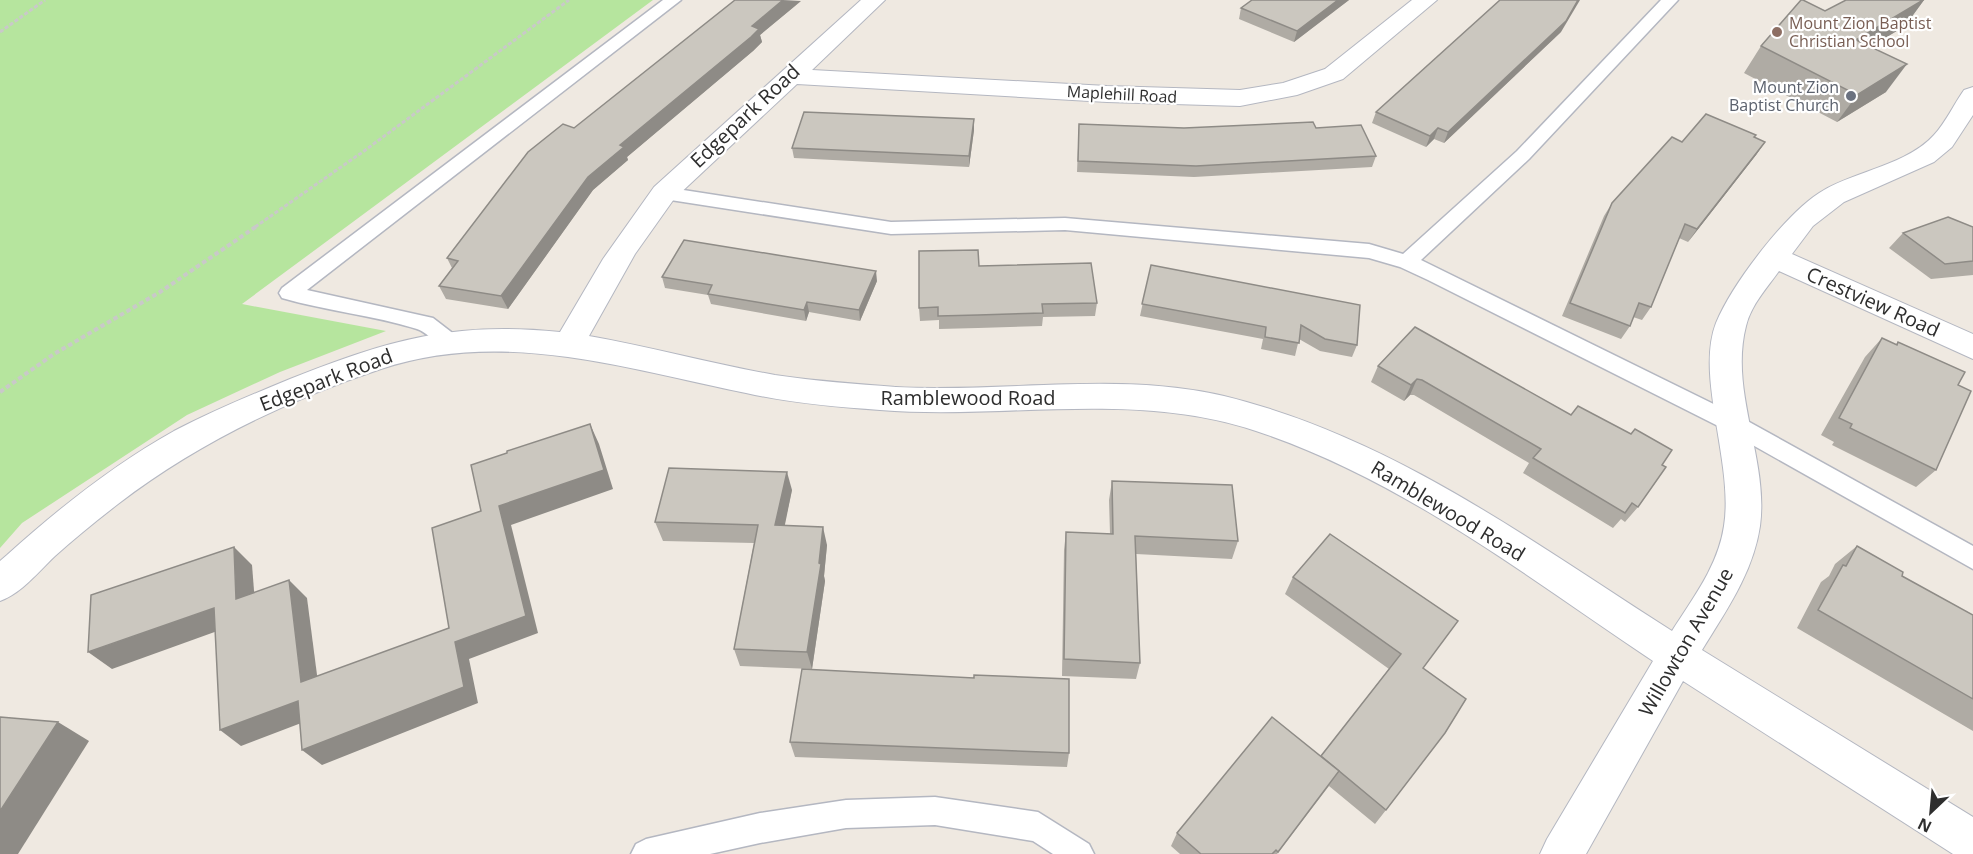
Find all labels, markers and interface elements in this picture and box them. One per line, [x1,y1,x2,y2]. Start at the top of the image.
place label: Mount Zion Baptist Christian School [1789,12,1932,52]
marker: Mount Zion Baptist Christian School [1770,25,1784,39]
street label: Edgepark Road [684,58,805,173]
place label: Mount Zion Baptist Church [1729,76,1839,116]
street label: Maplehill Road [1066,80,1178,108]
marker: Mount Zion Baptist Church [1844,89,1858,103]
street label: Crestview Road [1802,260,1944,343]
street label: Edgepark Road [255,342,396,417]
street label: Ramblewood Road [880,384,1056,411]
street label: Ramblewood Road [1366,454,1530,567]
street label: Willowton Avenue [1632,563,1739,721]
north arrow [1901,782,1961,842]
text: N [1914,813,1935,838]

